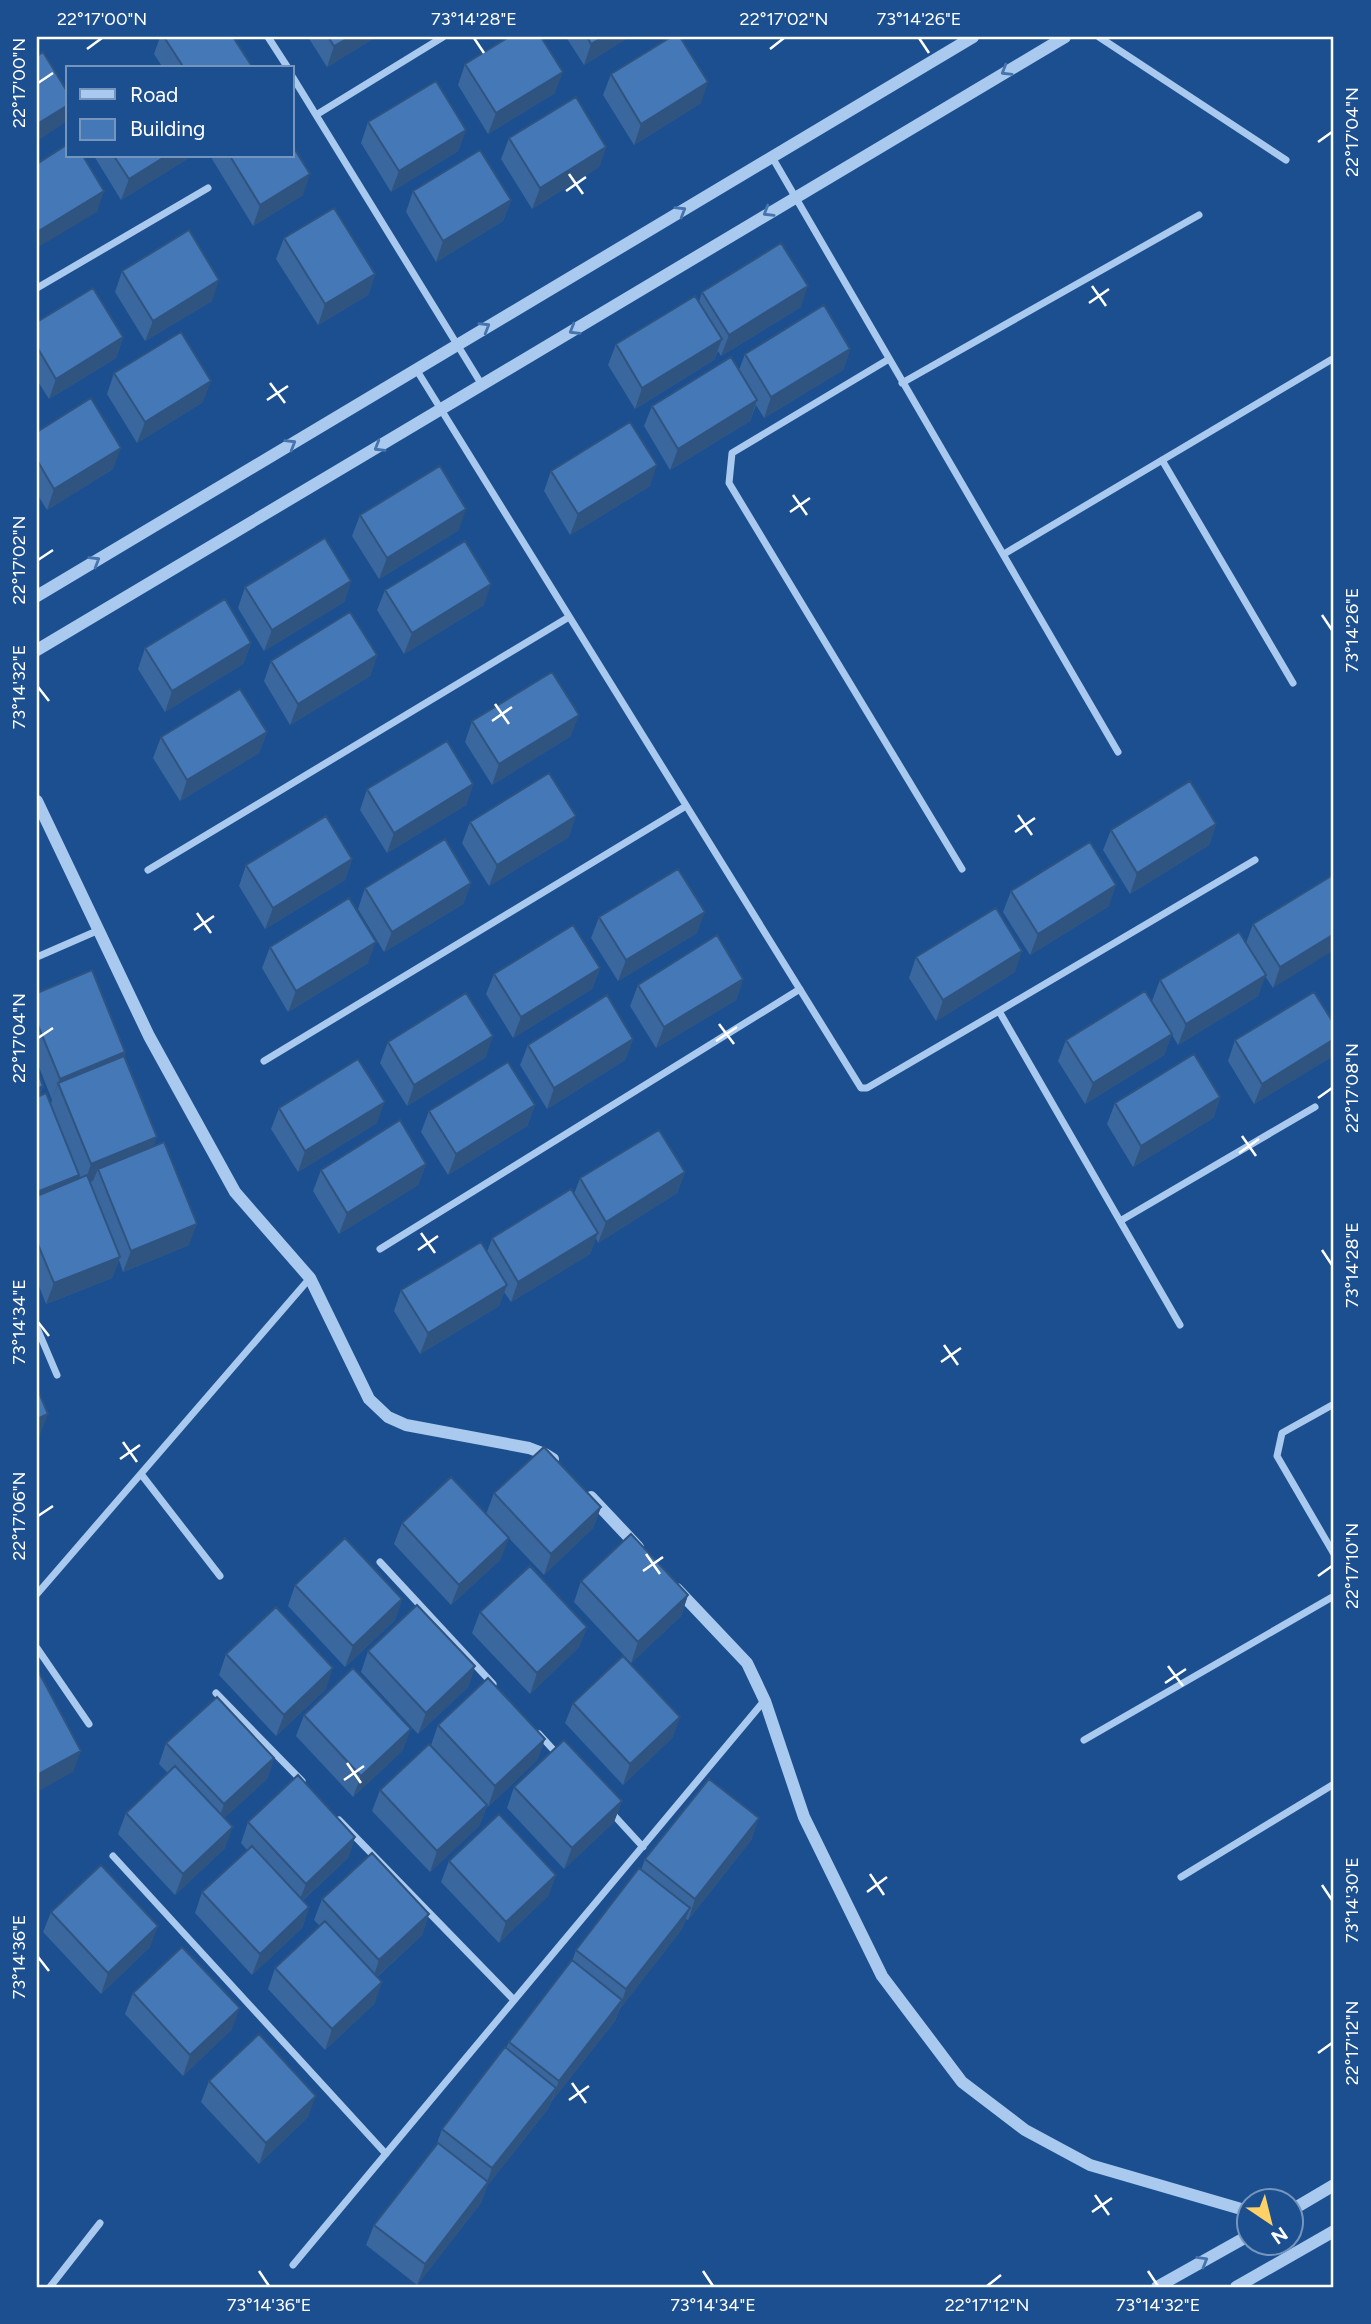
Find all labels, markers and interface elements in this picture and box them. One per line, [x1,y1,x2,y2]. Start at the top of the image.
text: 22°17'00"N [57,8,147,30]
text: 73°14'28"E [431,8,517,30]
text: 22°17'02"N [740,8,828,30]
text: 73°14'26"E [877,8,961,30]
text: 22°17'00"N [8,38,30,128]
one-way arrow [1001,63,1014,76]
legend [66,66,294,158]
text: Road [130,82,178,107]
text: 22°17'04"N [1341,87,1363,177]
text: Building [130,116,205,141]
one-way arrow [763,204,776,217]
one-way arrow [674,206,687,219]
one-way arrow [568,321,581,334]
one-way arrow [478,322,491,335]
one-way arrow [373,439,386,452]
one-way arrow [283,440,296,453]
text: 22°17'02"N [8,516,30,604]
one-way arrow [88,556,101,569]
text: 73°14'26"E [1341,588,1363,672]
text: 73°14'32"E [8,645,30,729]
text: 22°17'04"N [8,993,30,1083]
text: 22°17'08"N [1341,1043,1363,1133]
text: 73°14'28"E [1341,1222,1363,1308]
text: 73°14'34"E [8,1279,30,1365]
text: 22°17'06"N [8,1472,30,1560]
text: 22°17'10"N [1341,1523,1363,1609]
text: 73°14'30"E [1341,1857,1363,1943]
text: 73°14'36"E [8,1915,30,1999]
text: 22°17'12"N [1341,2001,1363,2085]
north arrow [1234,2188,1304,2258]
text: N [1267,2222,1292,2249]
one-way arrow [1196,2256,1208,2269]
text: 73°14'36"E [227,2294,311,2316]
text: 73°14'34"E [670,2294,756,2316]
text: 22°17'12"N [945,2294,1029,2316]
text: 73°14'32"E [1116,2294,1200,2316]

